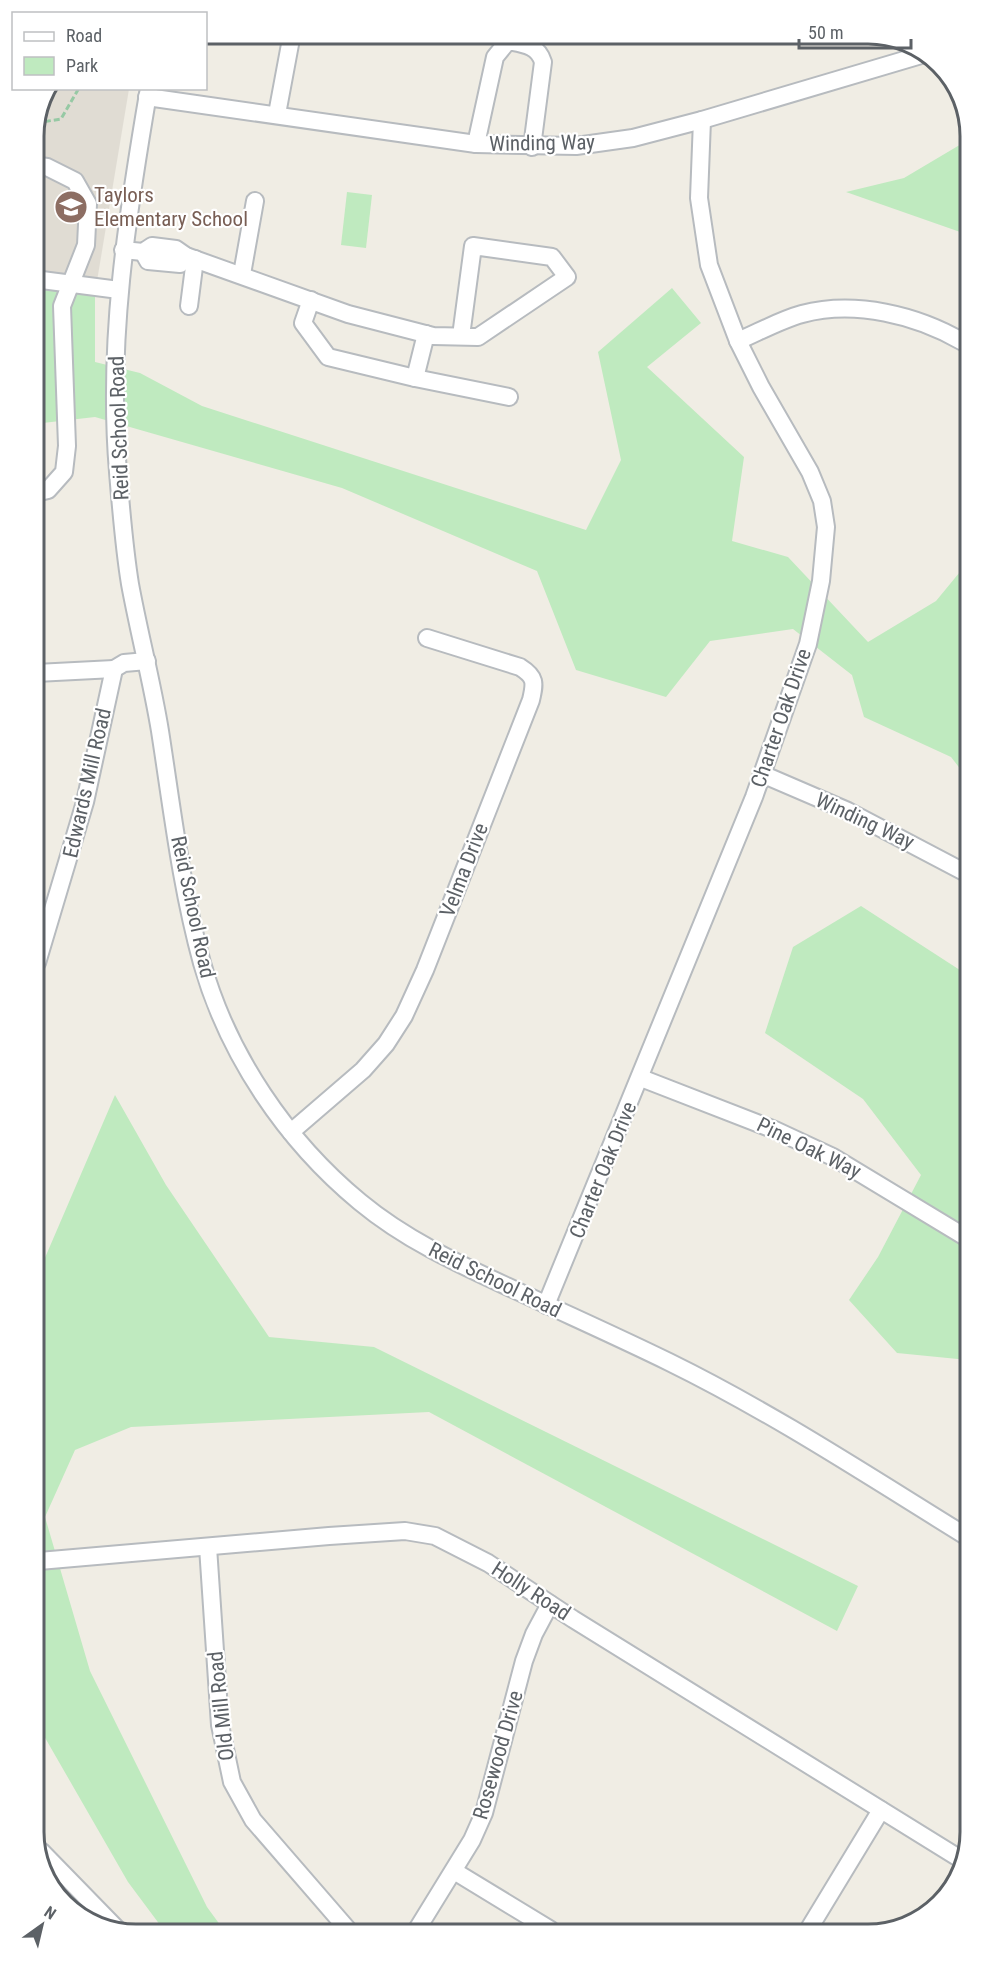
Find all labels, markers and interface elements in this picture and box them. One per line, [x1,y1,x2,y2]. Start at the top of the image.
legend [12,12,207,90]
scale bar [799,12,912,50]
text: 50 m [808,22,843,43]
text: Road [66,25,102,46]
text: Park [66,55,98,76]
street label: Winding Way [489,130,595,156]
place label: Taylors Elementary School [94,183,248,231]
school or university icon: Taylors Elementary School [53,189,89,225]
street label: Reid School Road [104,355,134,501]
street label: Charter Oak Drive [746,645,816,791]
street label: Edwards Mill Road [58,706,116,860]
street label: Winding Way [812,788,918,854]
street label: Velma Drive [435,820,493,920]
street label: Reid School Road [166,834,220,980]
street label: Charter Oak Drive [565,1098,641,1242]
street label: Pine Oak Way [753,1113,865,1184]
street label: Reid School Road [425,1238,565,1322]
street label: Holly Road [487,1557,575,1625]
street label: Old Mill Road [203,1650,239,1762]
street label: Rosewood Drive [468,1688,528,1822]
north arrow [12,1895,72,1955]
text: N [41,1902,59,1924]

